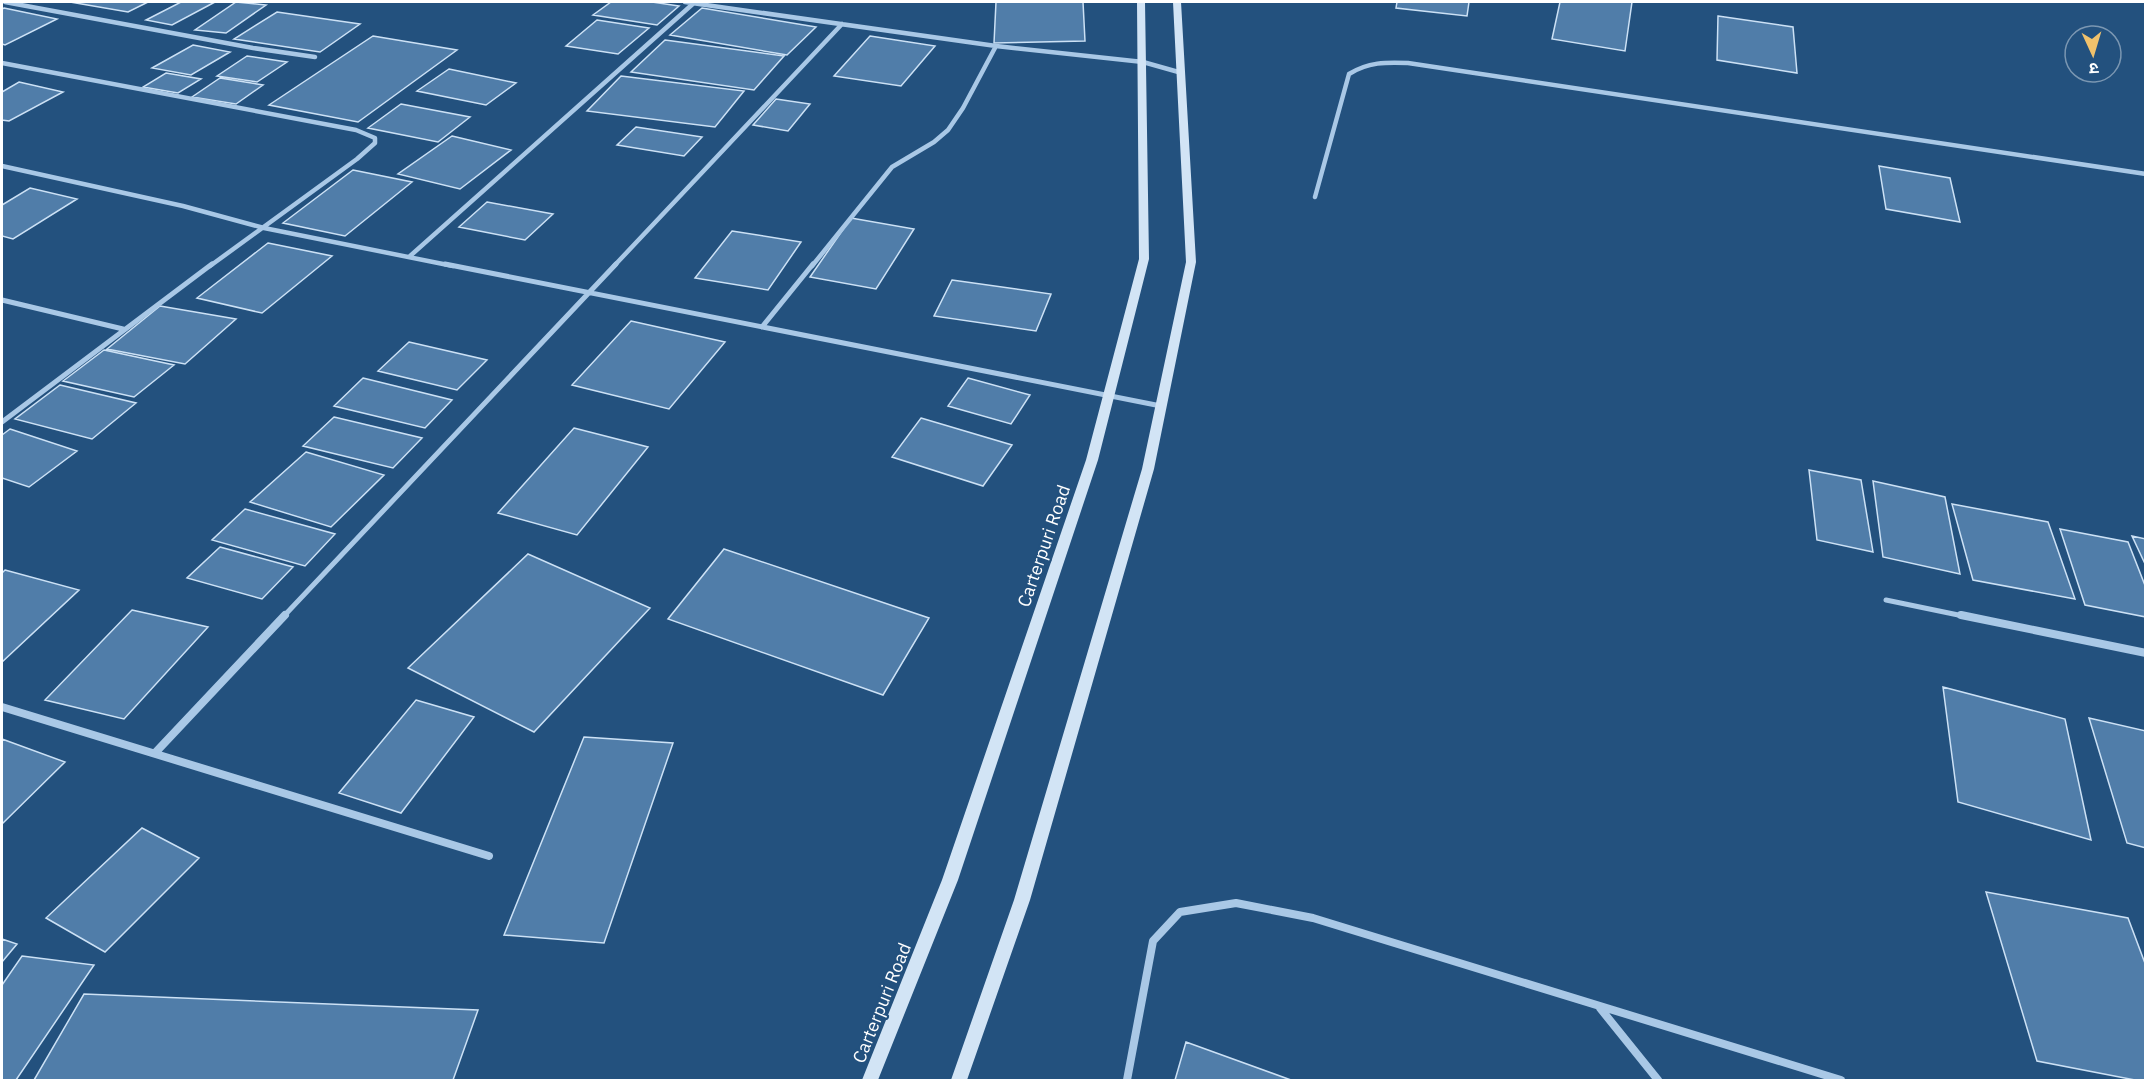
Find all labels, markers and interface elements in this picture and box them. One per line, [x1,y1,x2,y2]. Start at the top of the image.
north arrow [2063,24,2123,84]
text: उ [2088,59,2099,79]
street label: Carterpuri Road [1012,482,1075,610]
street label: Carterpuri Road [847,939,916,1066]

